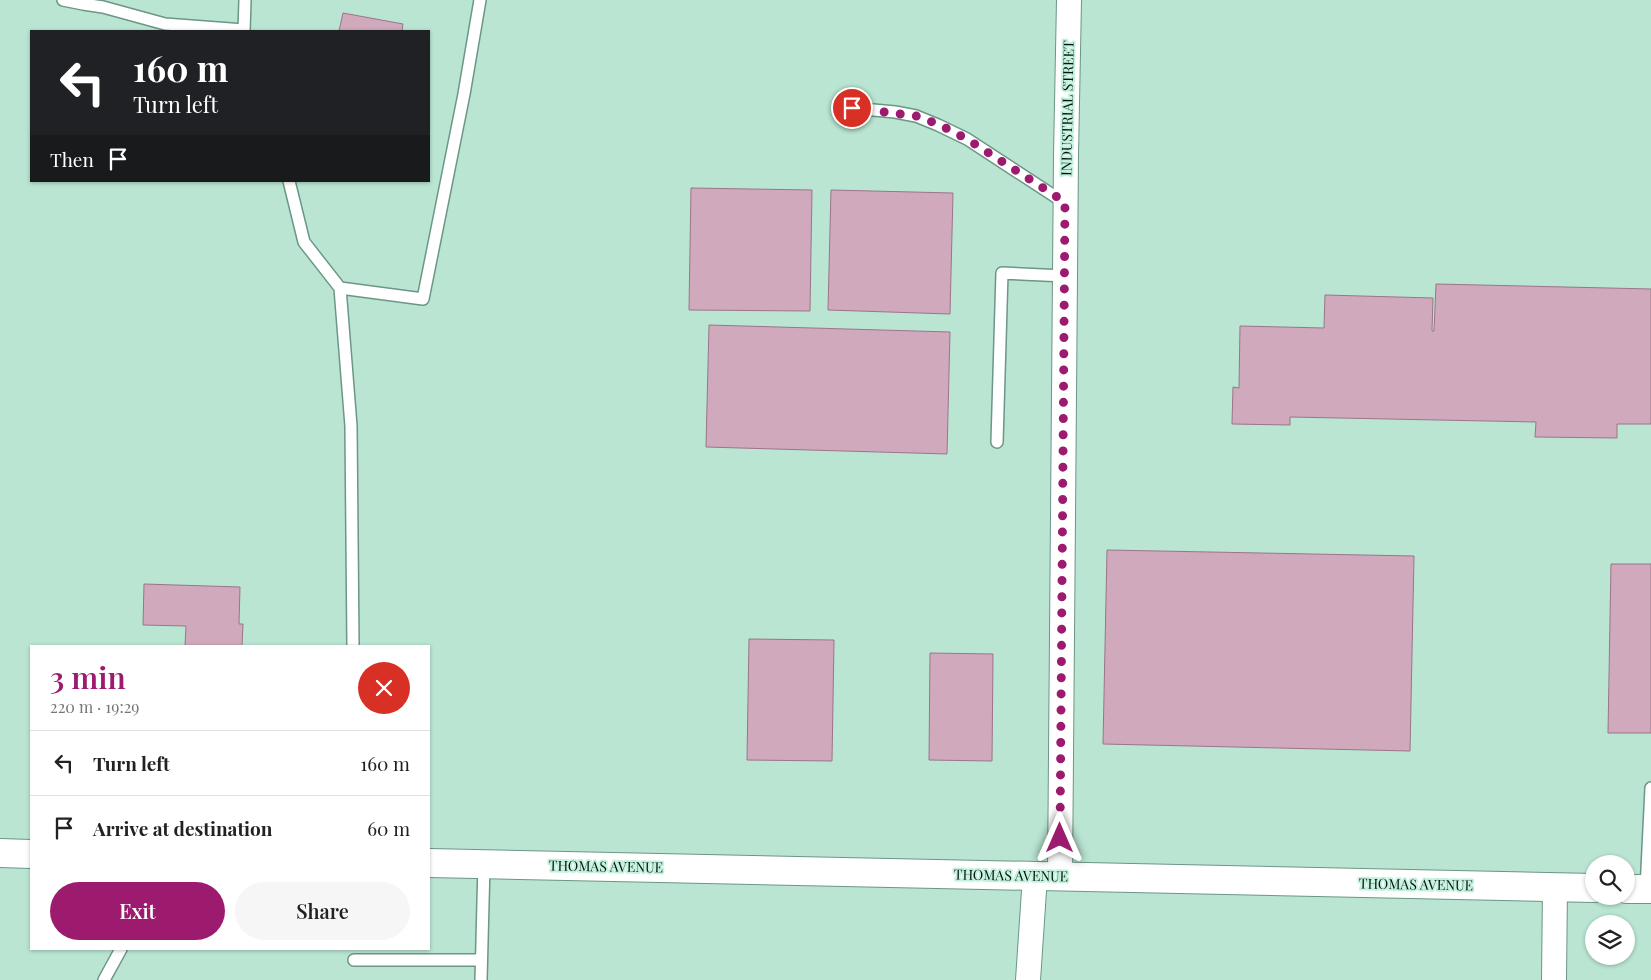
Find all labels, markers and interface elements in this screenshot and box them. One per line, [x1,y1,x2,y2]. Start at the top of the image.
street label: INDUSTRIAL STREET [1056,40,1078,176]
text: 160 m [133,44,228,91]
icon: left [50,50,115,115]
pin [831,87,873,129]
text: Turn left [133,89,218,119]
icon: arrive [838,94,866,122]
icon: arrive [104,145,132,173]
text: Then [50,146,94,172]
text: 3 min [50,657,126,697]
button: close [358,662,410,714]
text: 220 m · 19:29 [50,696,139,717]
icon: left [50,749,78,777]
text: Turn left [93,750,170,776]
text: 160 m [360,750,410,776]
position arrow [1033,811,1085,863]
icon: arrive [50,814,78,842]
text: Arrive at destination [93,815,273,841]
text: 60 m [367,815,410,841]
map controls [1585,855,1635,965]
button: search [1585,855,1635,905]
street label: THOMAS AVENUE [549,856,663,876]
street label: THOMAS AVENUE [954,865,1068,885]
street label: THOMAS AVENUE [1359,874,1473,894]
button: Exit [50,882,225,940]
button: Share [235,882,410,940]
button: layers [1585,915,1635,965]

